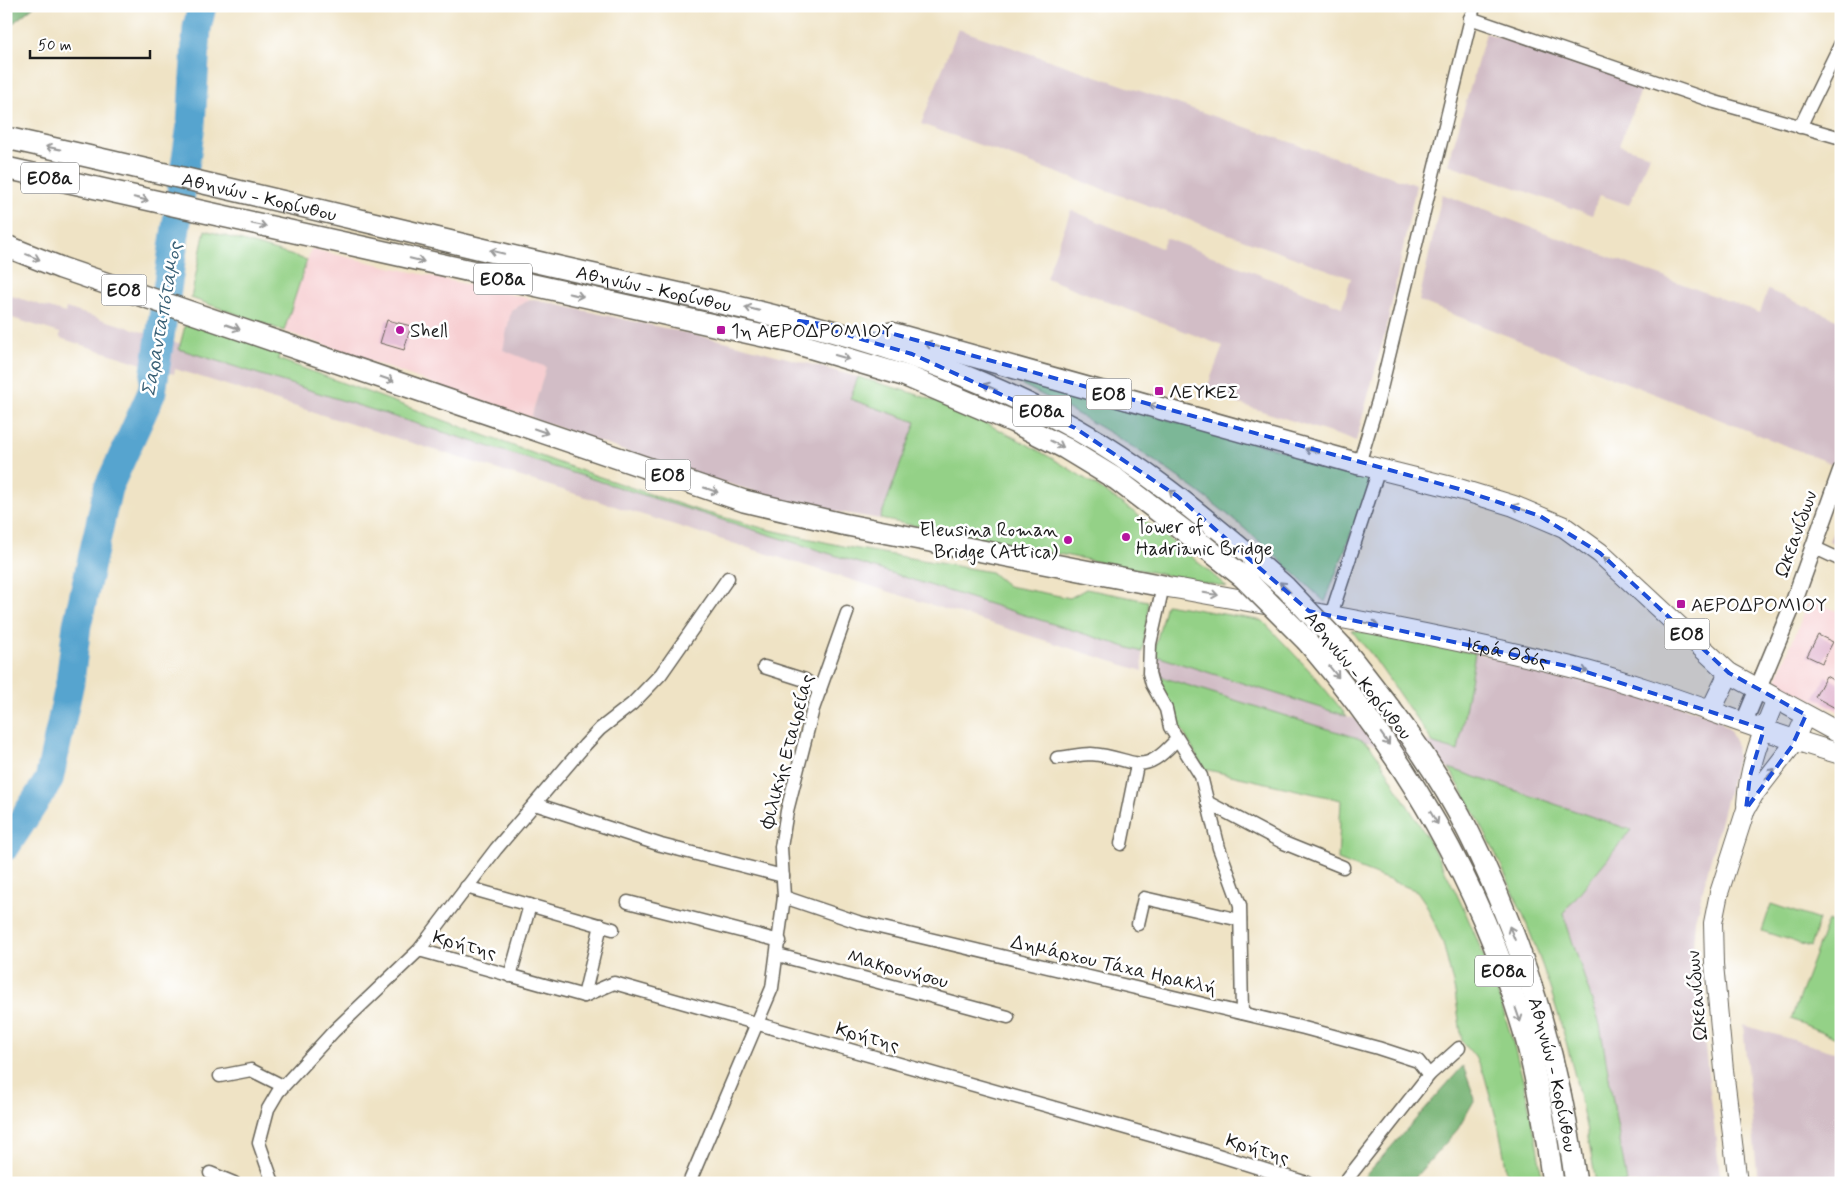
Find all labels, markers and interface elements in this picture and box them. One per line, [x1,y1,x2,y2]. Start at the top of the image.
scale bar [30,28,150,60]
text: 50 m [38,36,72,56]
one-way arrow [45,143,61,152]
road number: ΕΟ8α [21,162,79,194]
street label: Αθηνών - Κορίνθου [179,167,339,228]
one-way arrow [133,194,149,204]
one-way arrow [250,221,266,230]
water label: Σαρανταπόταμος [136,239,190,398]
one-way arrow [489,247,505,256]
one-way arrow [25,253,41,262]
one-way arrow [409,256,425,265]
street label: Αθηνών - Κορίνθου [573,260,734,319]
road number: ΕΟ8α [474,264,532,294]
road number: ΕΟ8 [102,274,146,306]
one-way arrow [568,291,584,300]
one-way arrow [745,304,761,314]
place label: Shell [410,319,448,344]
place label: 1η ΑΕΡΟΔΡΟΜΙΟΥ [731,319,893,344]
one-way arrow [225,323,240,332]
marker: Shell [394,324,406,336]
marker: 1η ΑΕΡΟΔΡΟΜΙΟΥ [715,324,727,336]
one-way arrow [924,339,940,349]
one-way arrow [833,353,849,363]
one-way arrow [379,375,394,384]
road number: ΕΟ8 [1086,378,1132,409]
place label: ΛΕΥΚΕΣ [1169,380,1239,405]
one-way arrow [983,381,998,391]
marker: ΛΕΥΚΕΣ [1153,385,1165,397]
road number: ΕΟ8α [1013,396,1071,426]
one-way arrow [1148,402,1164,411]
one-way arrow [533,427,549,437]
one-way arrow [1049,439,1064,449]
one-way arrow [1304,446,1320,455]
road number: ΕΟ8 [646,460,690,490]
one-way arrow [703,485,719,495]
street label: Ωκεανίδων [1769,487,1824,582]
one-way arrow [1168,490,1182,500]
one-way arrow [1512,503,1527,512]
place label: Tower of Hadrianic Bridge [1136,515,1272,564]
place label: Eleusina Roman Bridge (Attica) [920,518,1058,566]
marker: Tower of Hadrianic Bridge [1120,531,1132,543]
marker: Eleusina Roman Bridge (Attica) [1062,534,1074,546]
one-way arrow [1603,556,1615,568]
one-way arrow [1279,581,1291,593]
one-way arrow [1203,590,1219,600]
place label: ΑΕΡΟΔΡΟΜΙΟΥ [1691,593,1827,618]
marker: ΑΕΡΟΔΡΟΜΙΟΥ [1675,598,1687,610]
street label: Αθηνών - Κορίνθου [1298,607,1417,745]
road number: ΕΟ8 [1664,618,1710,650]
one-way arrow [1362,619,1378,629]
street label: Ιερά Οδός [1463,632,1550,675]
one-way arrow [1328,665,1339,678]
one-way arrow [1572,665,1588,675]
street label: Φιλικής Εταιρείας [755,671,820,832]
one-way arrow [1380,732,1390,746]
one-way arrow [1764,767,1776,780]
one-way arrow [1429,810,1439,825]
street label: Κρήτης [430,925,499,966]
one-way arrow [1507,926,1516,941]
street label: Δημάρχου Τάχα Ηρακλή [1008,930,1219,1001]
street label: Μακρονήσου [844,944,951,995]
street label: Ωκεανίδων [1681,949,1714,1043]
road number: ΕΟ8α [1475,956,1533,986]
street label: Αθηνών - Κορίνθου [1522,994,1582,1154]
one-way arrow [1514,1007,1524,1023]
street label: Κρήτης [833,1016,902,1058]
street label: Κρήτης [1223,1128,1292,1171]

